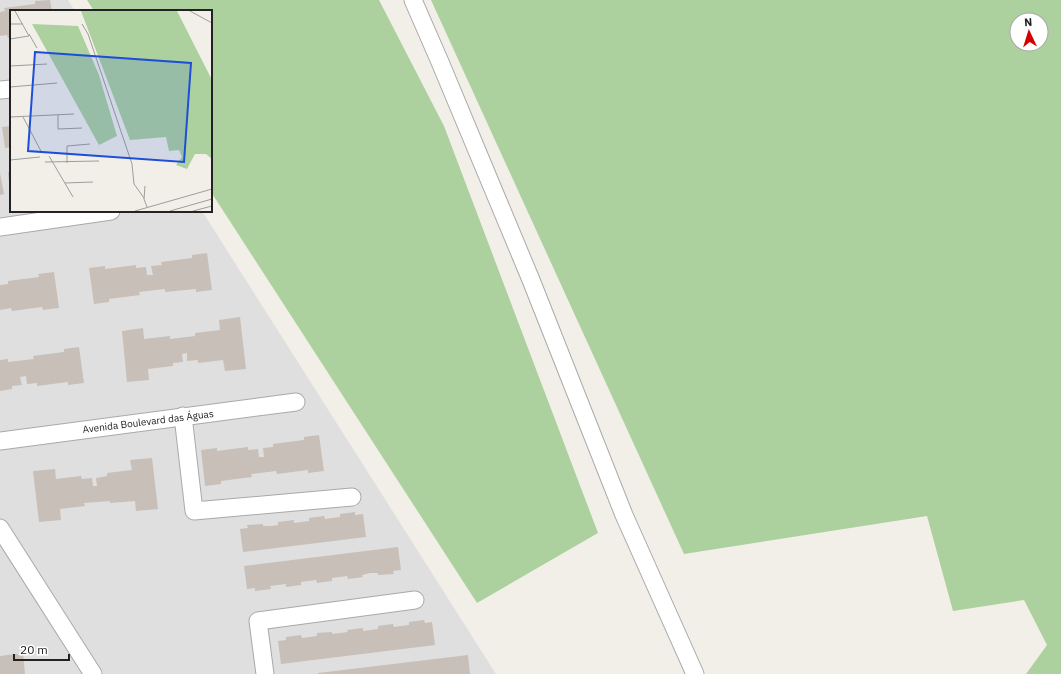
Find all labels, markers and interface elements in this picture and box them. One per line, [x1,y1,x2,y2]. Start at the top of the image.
inset map [10,10,212,212]
north arrow [1009,12,1049,52]
text: N [1024,15,1033,29]
street label: Avenida Boulevard das Águas [82,407,214,436]
scale bar [14,636,69,662]
text: 20 m [20,642,48,657]

